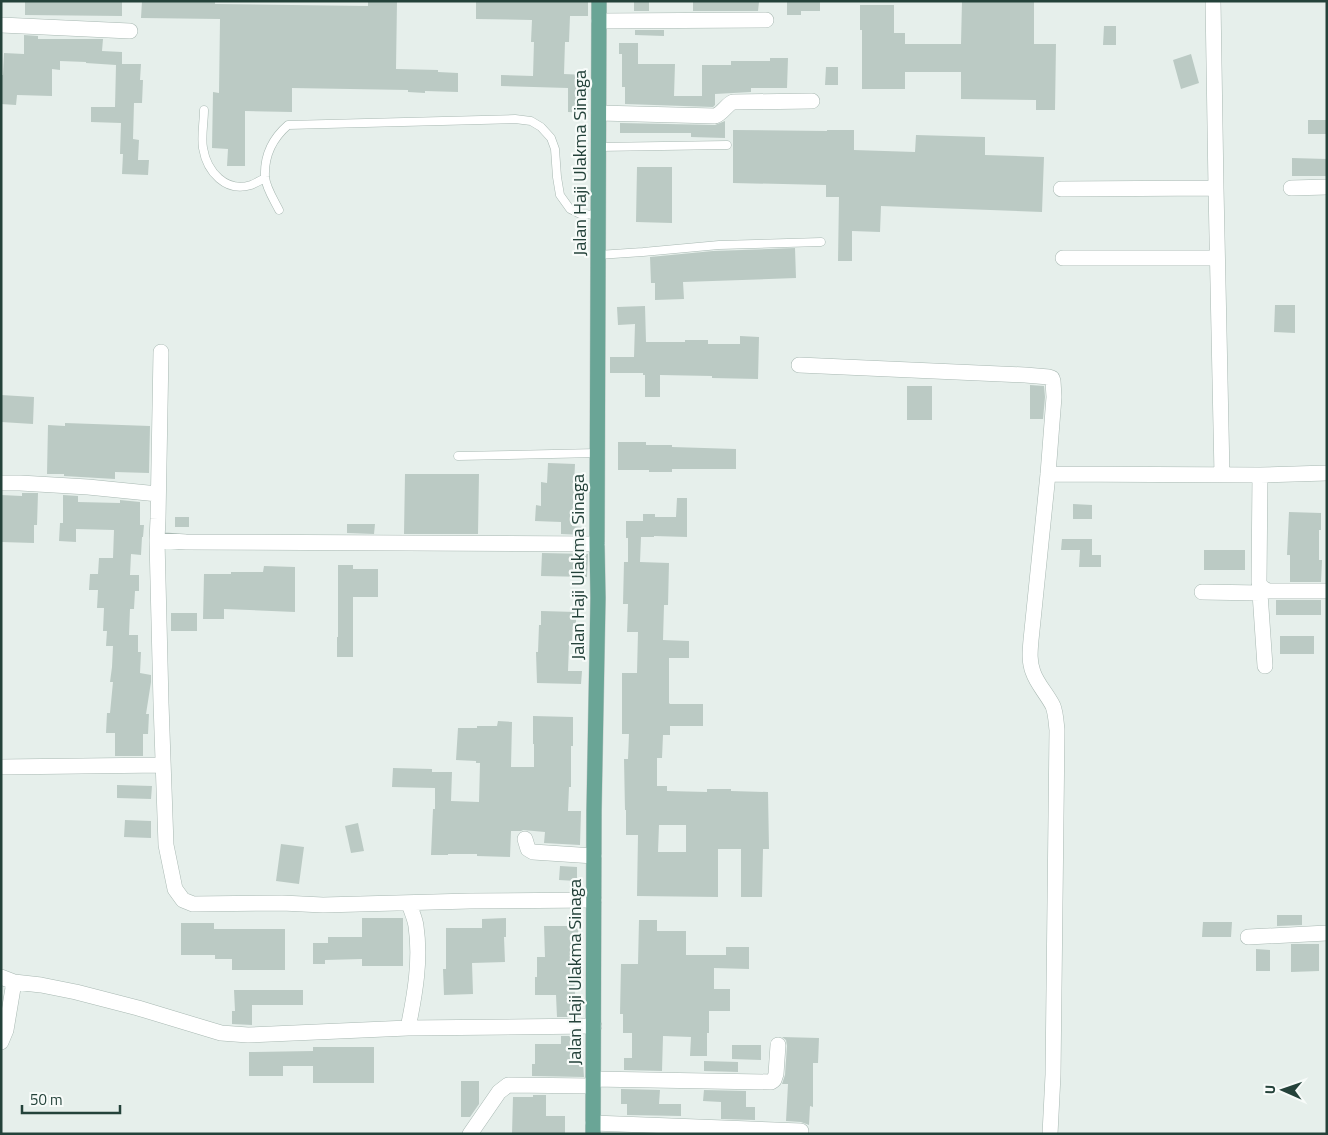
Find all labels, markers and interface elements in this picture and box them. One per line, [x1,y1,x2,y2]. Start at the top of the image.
street label: Jalan Haji Ulakma Sinaga [566,70,593,256]
street label: Jalan Haji Ulakma Sinaga [564,474,591,660]
street label: Jalan Haji Ulakma Sinaga [561,879,588,1065]
north arrow [1258,1065,1308,1115]
scale bar [22,1082,120,1114]
text: U [1259,1085,1280,1094]
text: 50 m [30,1088,63,1111]

